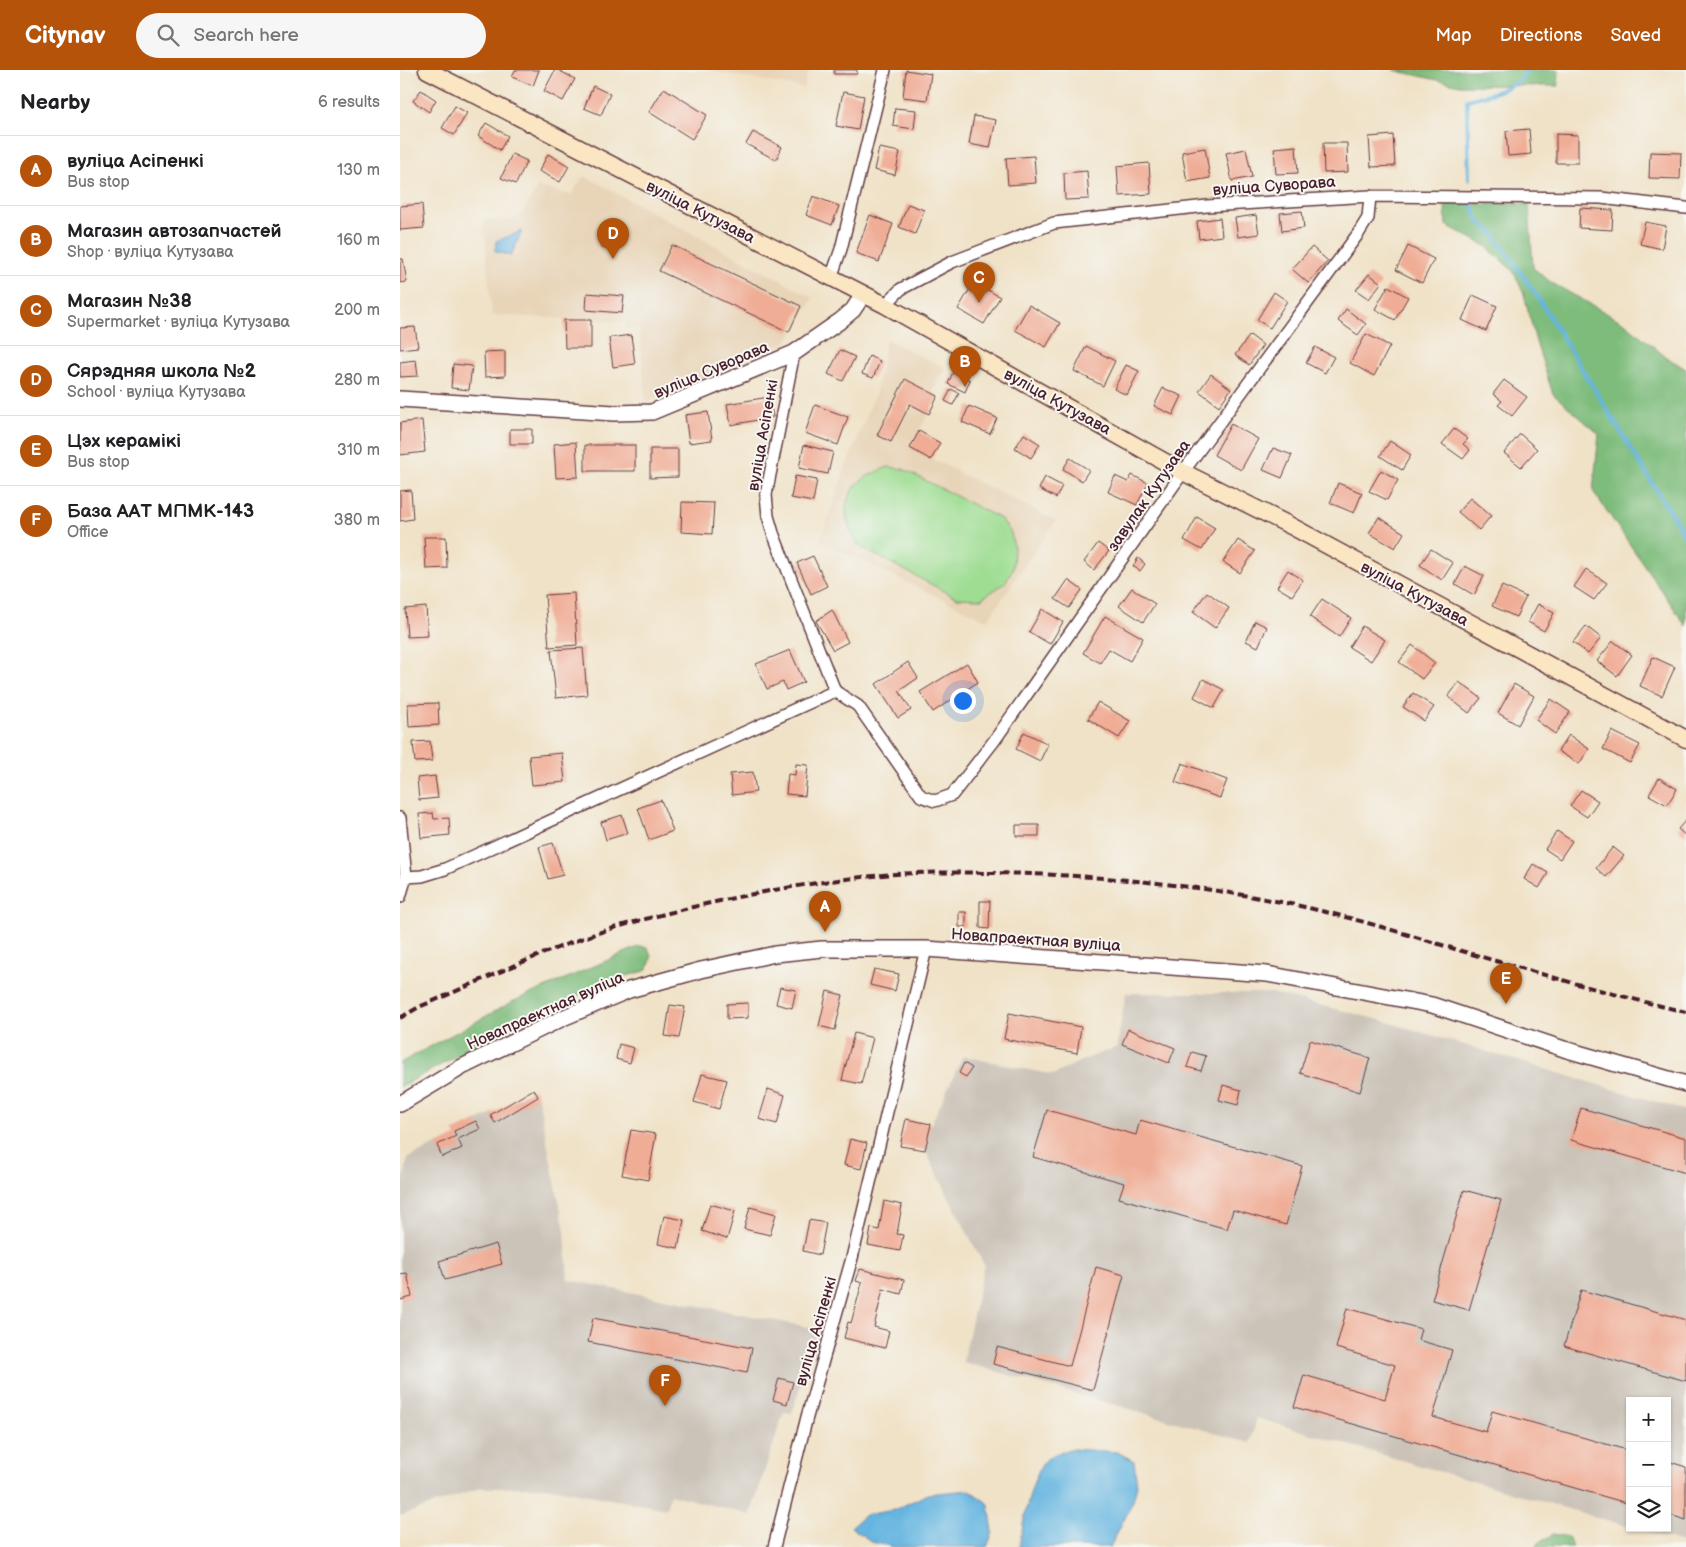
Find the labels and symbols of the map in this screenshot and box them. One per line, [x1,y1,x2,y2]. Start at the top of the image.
street label: вуліца Суворава [1212,173,1337,200]
street label: вуліца Кутузава [643,177,758,248]
pin: D [597,218,629,259]
pin: C [963,262,995,303]
street label: вуліца Суворава [651,337,773,403]
pin: B [949,346,981,387]
street label: вуліца Кутузава [1000,365,1115,440]
street label: вуліца Асіпенкі [744,378,783,493]
street label: завулак Кутузава [1104,436,1195,555]
street label: вуліца Кутузава [1357,558,1472,631]
your location [950,688,976,714]
pin: A [809,891,841,932]
street label: Новапраектная вуліца [950,925,1122,956]
pin: E [1490,963,1522,1004]
street label: Новапраектная вуліца [464,968,628,1055]
street label: вуліца Асіпенкі [792,1274,841,1388]
pin: F [649,1365,681,1406]

